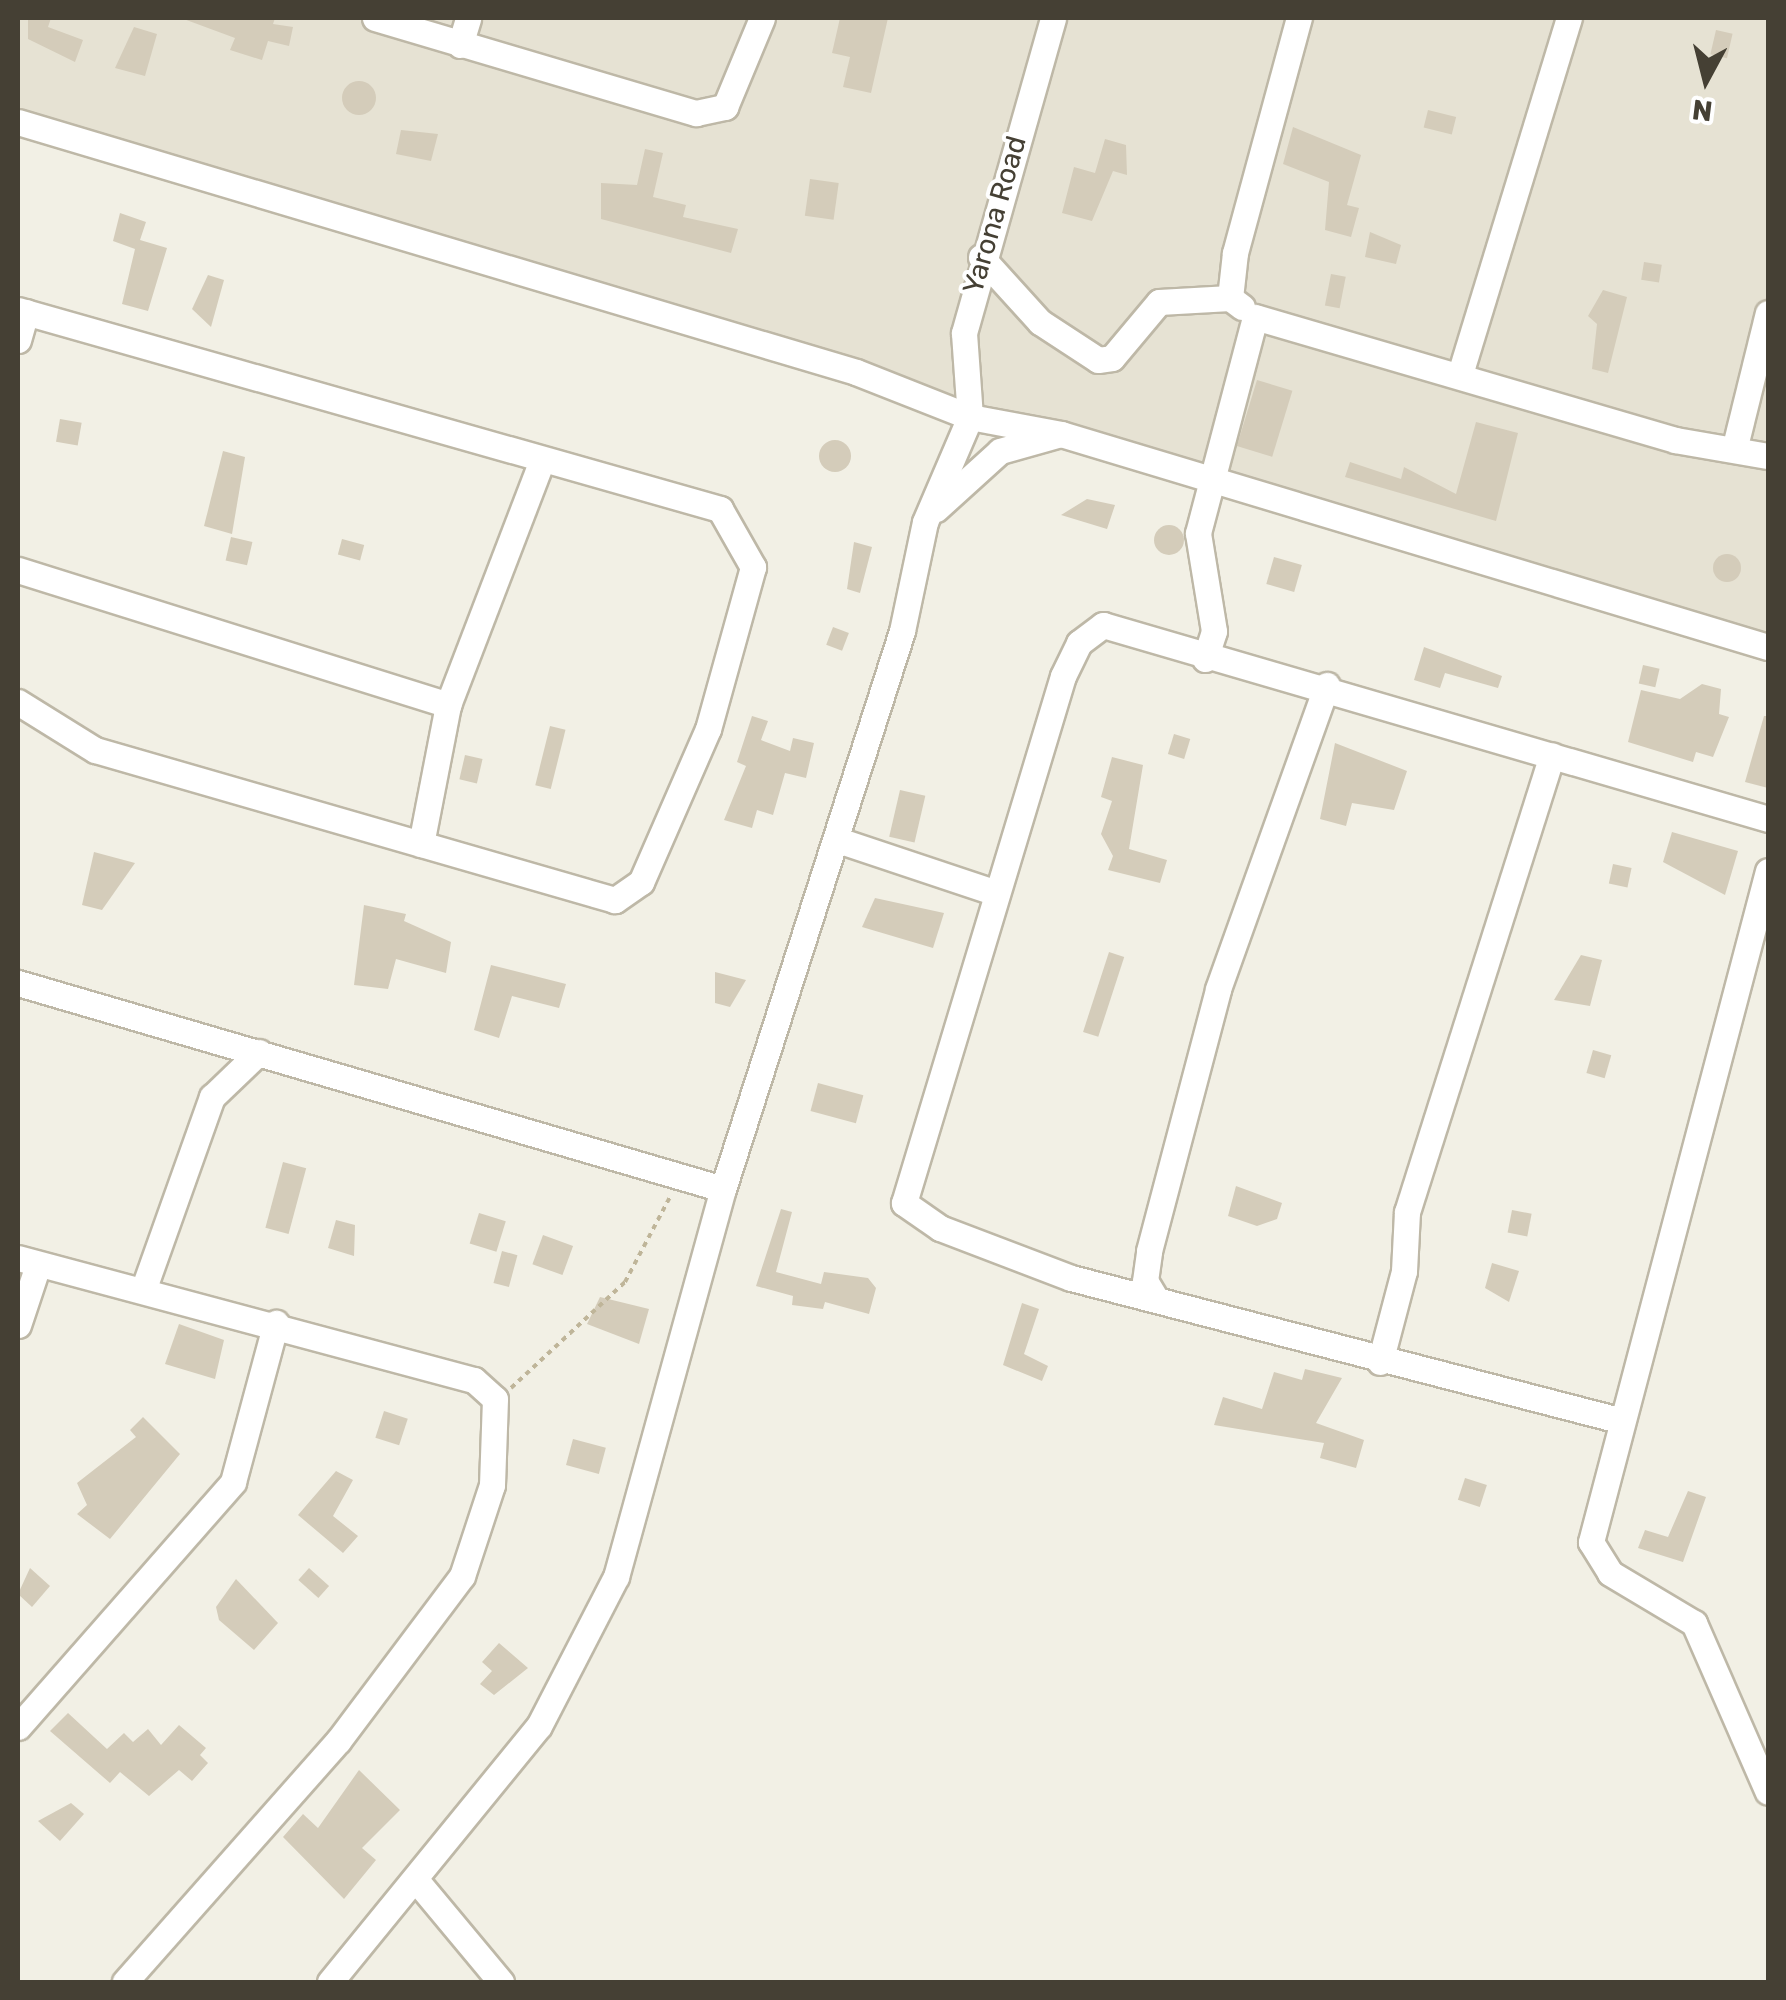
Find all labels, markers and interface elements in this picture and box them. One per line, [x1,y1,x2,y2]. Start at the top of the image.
north arrow [1656,30,1756,130]
text: N [1690,93,1714,128]
street label: Yarona Road [956,132,1034,298]

